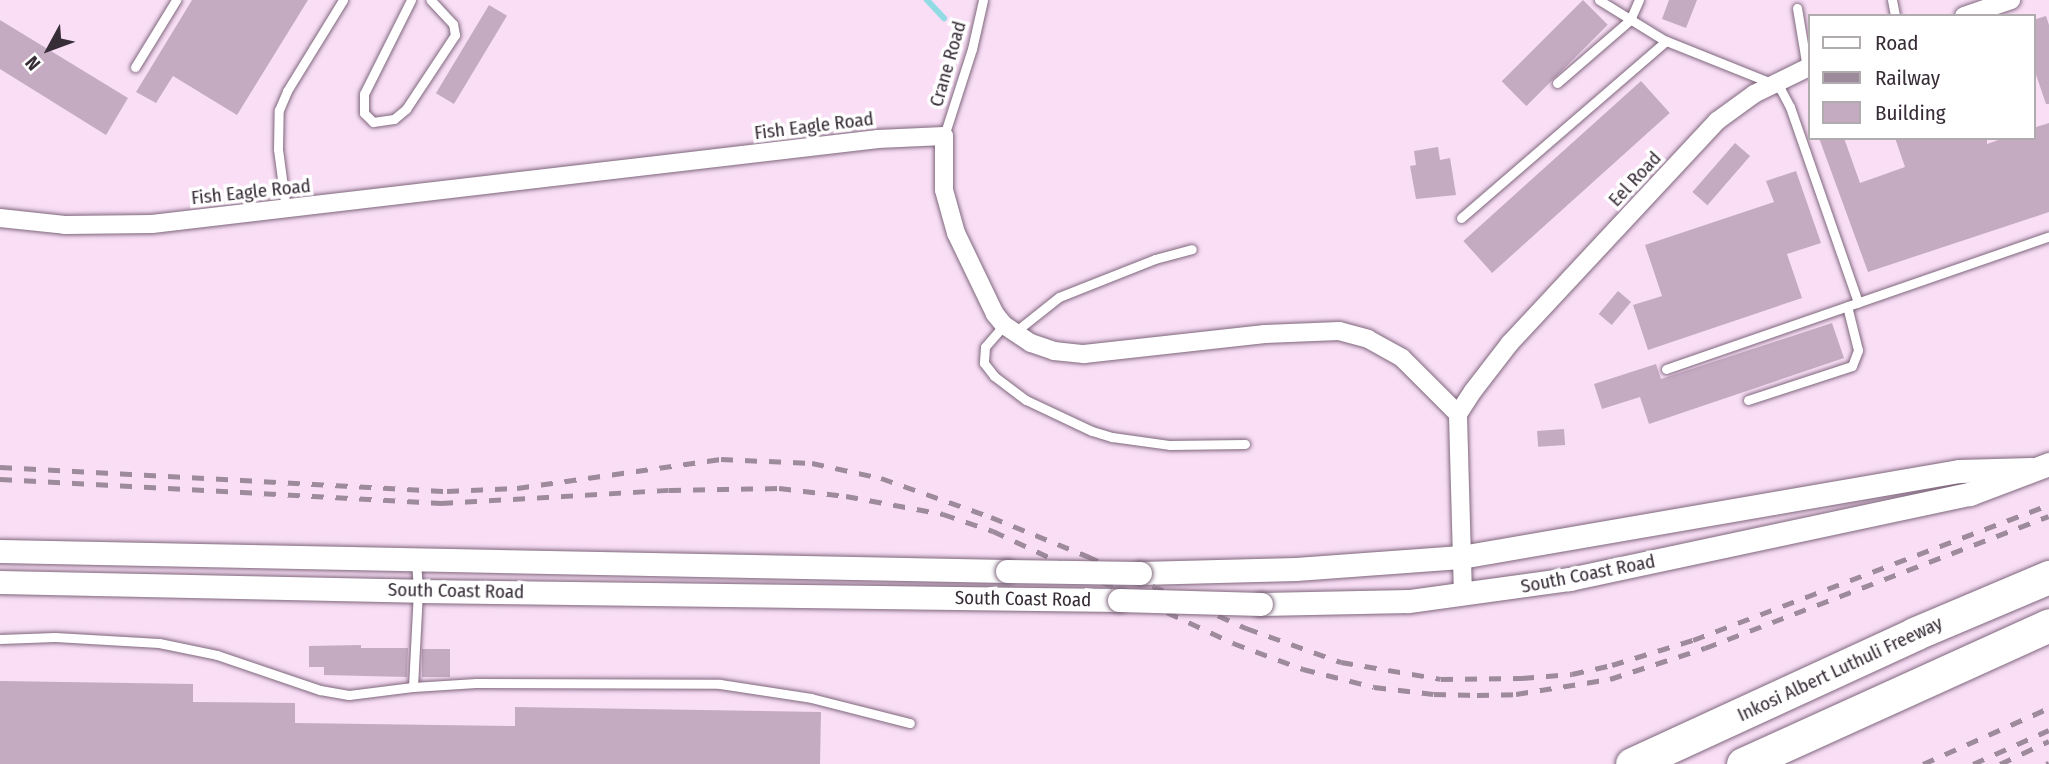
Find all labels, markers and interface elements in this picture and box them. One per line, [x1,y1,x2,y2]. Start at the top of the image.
north arrow [14,14,84,84]
legend [1808,14,2035,140]
street label: Crane Road [925,19,971,109]
text: Road [1875,30,1919,56]
text: N [20,51,45,75]
text: Railway [1875,65,1940,91]
text: Building [1875,100,1946,126]
street label: Fish Eagle Road [753,107,875,145]
street label: Eel Road [1604,147,1666,211]
street label: Fish Eagle Road [190,174,312,210]
street label: South Coast Road [1519,550,1657,598]
street label: South Coast Road [388,578,524,604]
street label: South Coast Road [955,586,1091,612]
street label: Inkosi Albert Luthuli Freeway [1734,611,1946,727]

